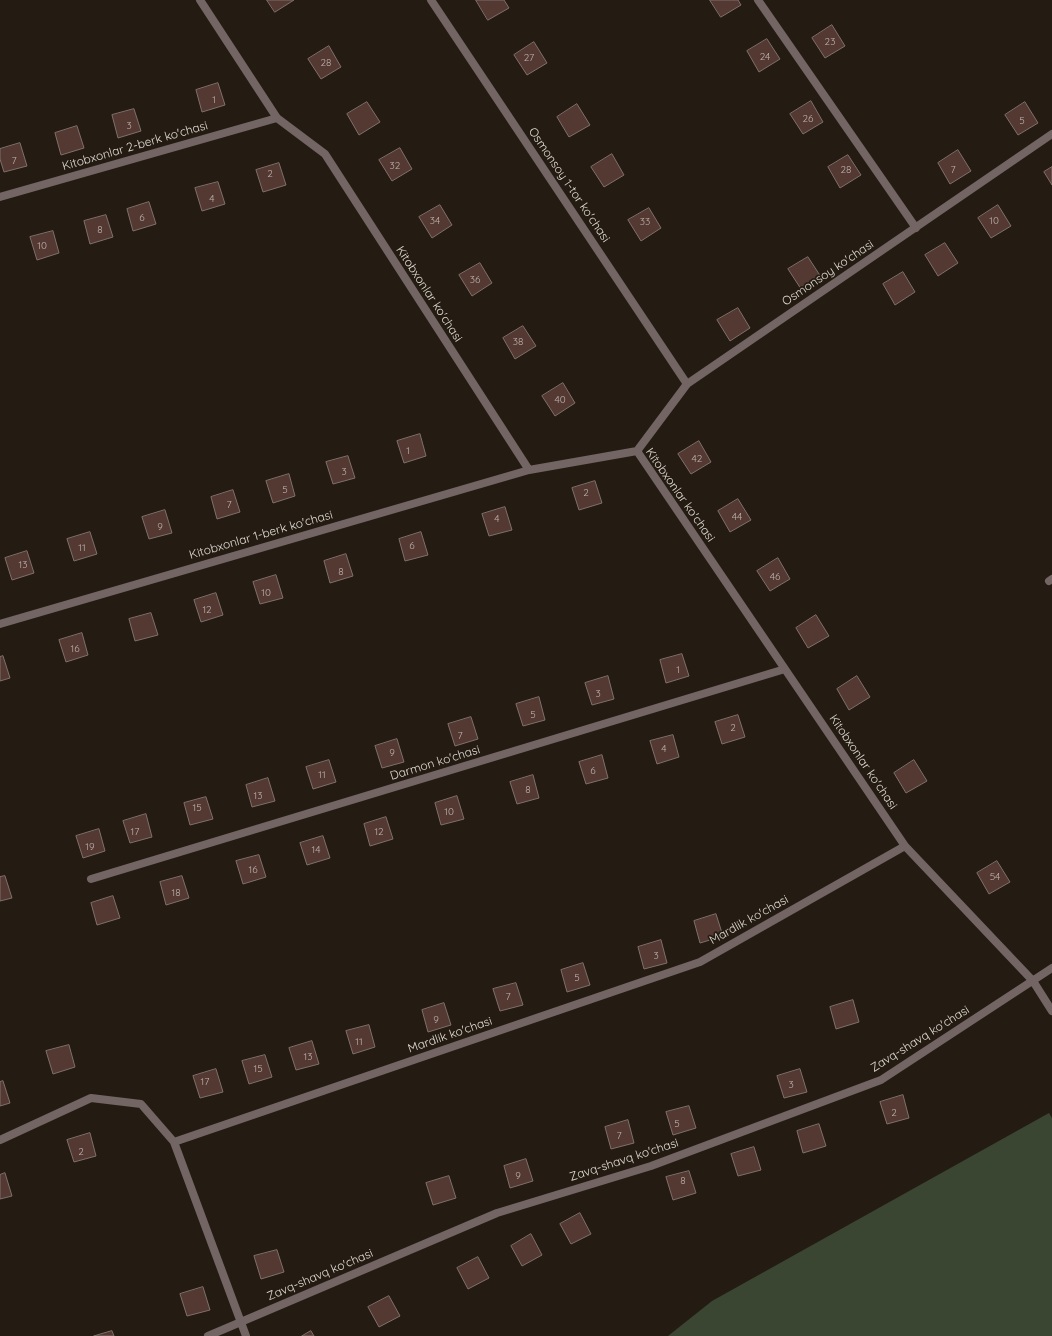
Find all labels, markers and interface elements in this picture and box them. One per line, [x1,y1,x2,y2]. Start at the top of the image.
house number: 23 [825,36,835,48]
house number: 24 [760,51,770,63]
house number: 27 [524,52,534,64]
house number: 28 [321,57,331,69]
house number: 1 [212,94,216,106]
house number: 26 [803,113,813,125]
house number: 5 [1019,115,1025,127]
street label: Kitobxonlar 2-berk ko'chasi [61,118,209,174]
house number: 3 [126,120,132,132]
street label: Osmonsoy 1-tor ko'chasi [525,125,613,245]
house number: 7 [11,155,17,167]
house number: 32 [390,160,400,172]
house number: 28 [841,164,851,176]
house number: 7 [950,164,956,176]
house number: 2 [267,168,273,180]
house number: 4 [209,193,215,205]
house number: 6 [139,212,145,224]
house number: 34 [430,215,440,227]
house number: 10 [989,215,999,227]
house number: 33 [640,216,650,228]
house number: 8 [97,224,103,236]
street label: Osmonsoy ko'chasi [780,237,876,309]
house number: 10 [37,240,47,252]
street label: Kitobxonlar ko'chasi [393,244,465,344]
house number: 36 [470,274,480,286]
house number: 38 [513,336,523,348]
house number: 40 [554,394,566,406]
house number: 1 [406,445,410,457]
street label: Kitobxonlar ko'chasi [642,445,718,545]
house number: 42 [692,453,702,465]
house number: 3 [341,466,347,478]
house number: 5 [282,484,288,496]
house number: 2 [583,487,589,499]
house number: 7 [226,499,232,511]
street label: Kitobxonlar 1-berk ko'chasi [188,508,334,562]
house number: 44 [732,511,742,523]
house number: 4 [494,513,500,525]
house number: 9 [157,521,163,533]
house number: 6 [409,540,415,552]
house number: 11 [78,542,86,554]
house number: 13 [19,559,27,571]
house number: 8 [338,566,344,578]
house number: 46 [770,571,780,583]
house number: 10 [261,587,271,599]
house number: 12 [202,604,212,616]
house number: 16 [70,643,80,655]
house number: 1 [676,664,680,676]
house number: 3 [595,688,601,700]
house number: 5 [530,709,536,721]
street label: Kitobxonlar ko'chasi [826,712,900,812]
house number: 2 [730,722,736,734]
house number: 7 [457,730,463,742]
street label: Darmon ko'chasi [388,742,482,784]
house number: 4 [661,743,667,755]
house number: 9 [389,747,395,759]
house number: 6 [590,765,596,777]
house number: 11 [318,769,326,781]
house number: 8 [525,784,531,796]
house number: 13 [254,790,262,802]
house number: 15 [192,802,202,814]
house number: 10 [444,806,454,818]
house number: 17 [131,826,139,838]
house number: 12 [374,826,384,838]
house number: 19 [85,841,95,853]
house number: 14 [312,844,320,856]
house number: 16 [248,864,258,876]
house number: 54 [990,871,1000,883]
house number: 18 [171,887,181,899]
street label: Mardlik ko'chasi [707,892,791,948]
house number: 3 [653,950,659,962]
house number: 5 [574,972,580,984]
house number: 7 [505,991,511,1003]
street label: Zavq-shavq ko'chasi [868,1003,972,1075]
street label: Mardlik ko'chasi [406,1014,494,1056]
house number: 9 [433,1014,439,1026]
house number: 11 [355,1036,363,1048]
house number: 13 [304,1051,312,1063]
house number: 15 [253,1063,263,1075]
house number: 17 [201,1076,209,1088]
house number: 3 [788,1079,794,1091]
house number: 2 [891,1107,897,1119]
house number: 5 [674,1118,680,1130]
house number: 7 [616,1130,622,1142]
street label: Zavq-shavq ko'chasi [568,1136,680,1184]
house number: 2 [78,1146,84,1158]
house number: 9 [515,1170,521,1182]
house number: 8 [680,1175,686,1187]
street label: Zavq-shavq ko'chasi [265,1246,375,1304]

